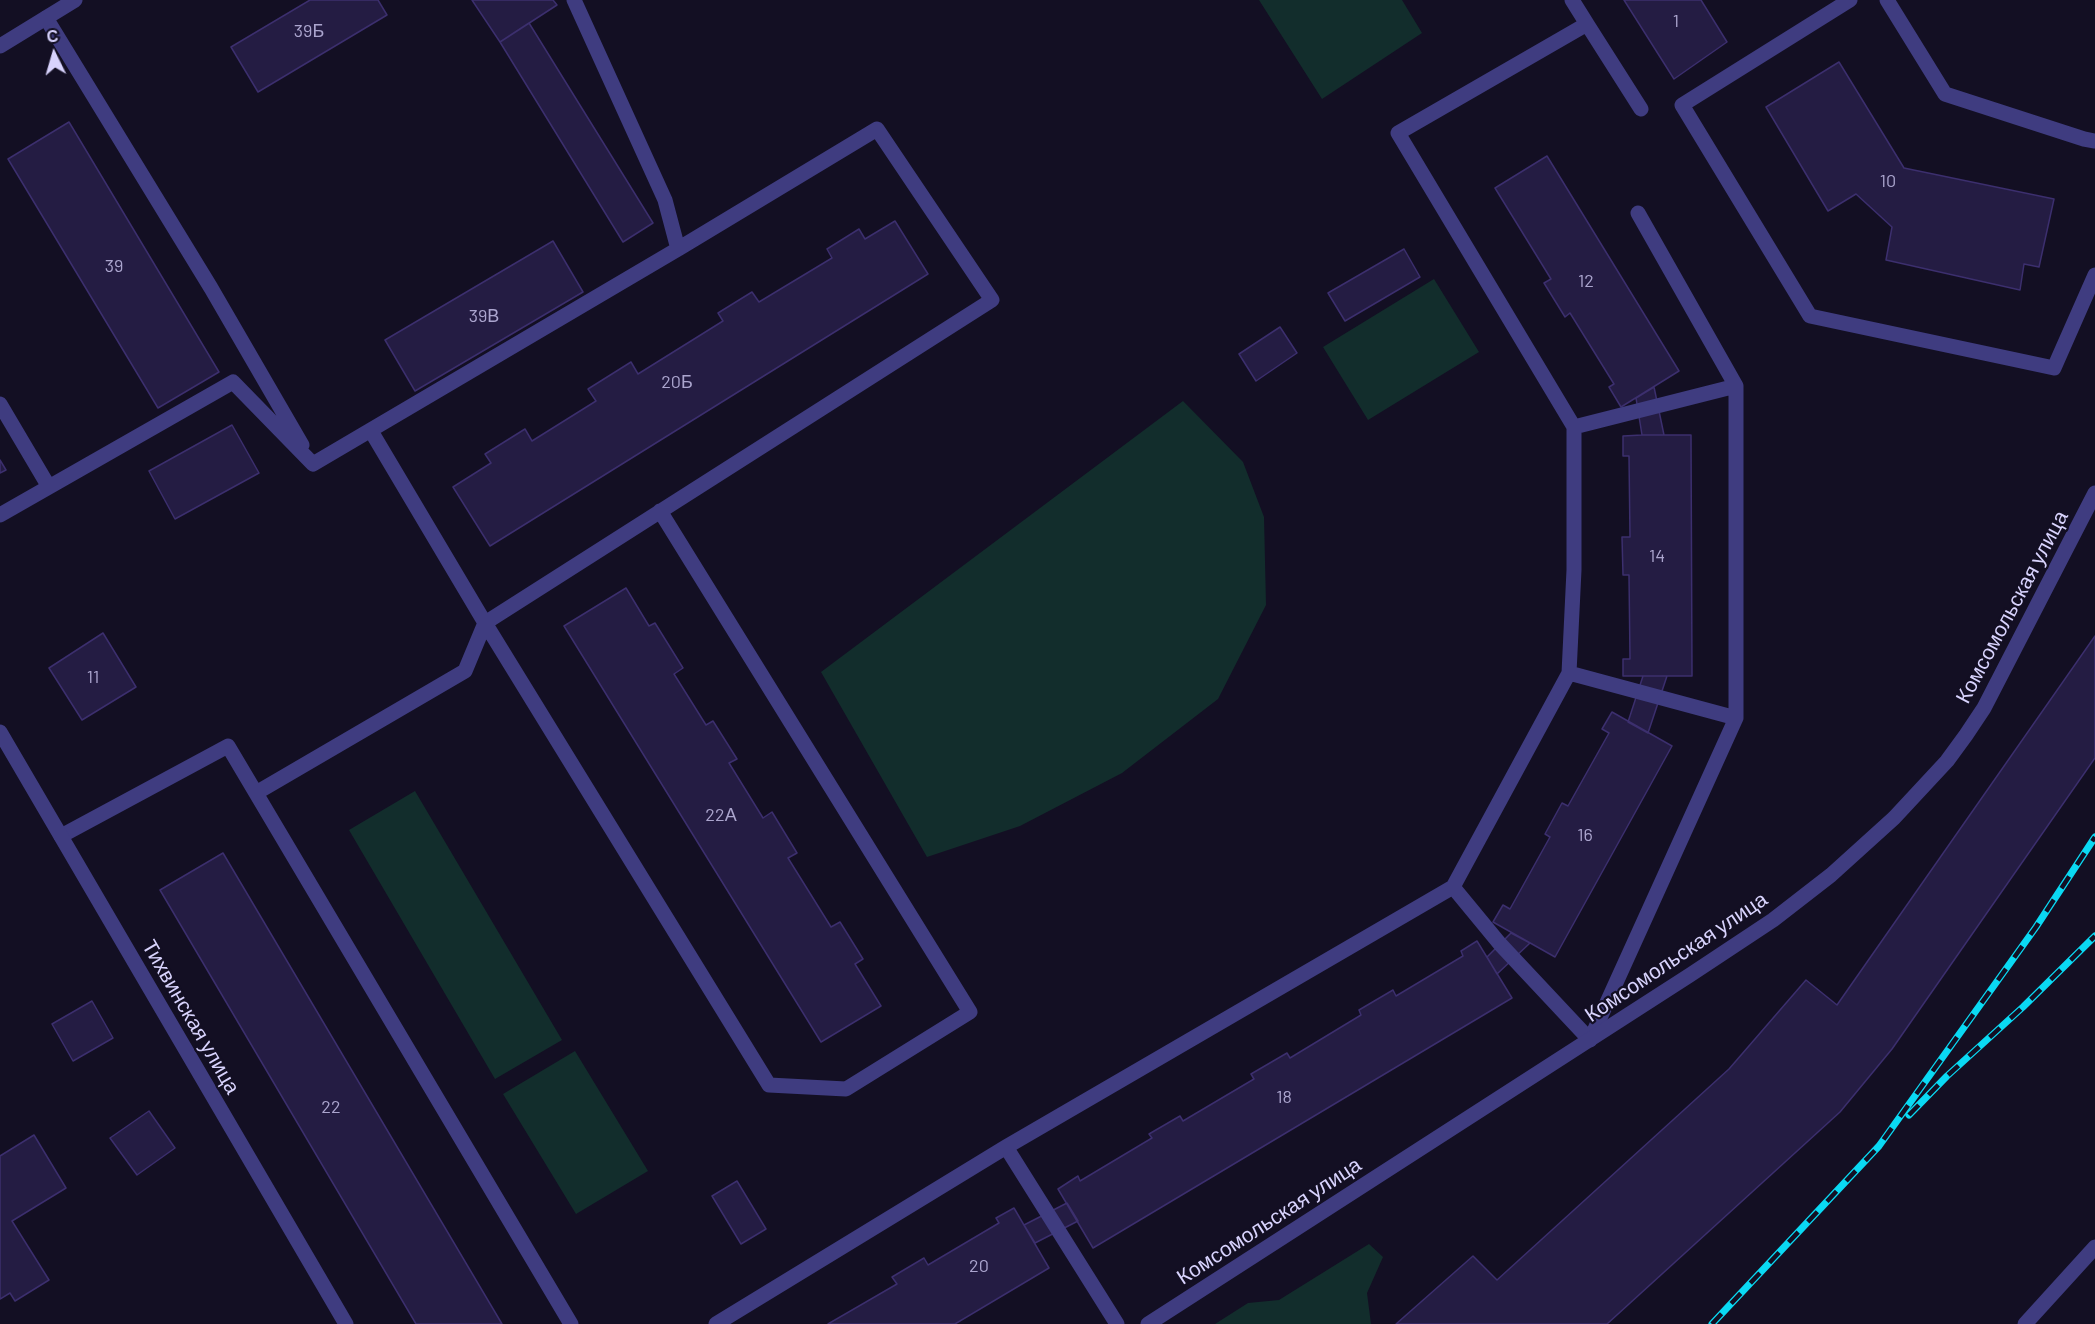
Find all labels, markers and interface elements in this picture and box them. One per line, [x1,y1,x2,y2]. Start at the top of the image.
house number: 1 [1673,10,1679,32]
house number: 39Б [294,20,324,42]
north arrow [24,24,84,84]
text: С [46,26,59,46]
house number: 10 [1880,170,1896,192]
house number: 39 [105,255,123,277]
house number: 12 [1578,270,1594,292]
house number: 39В [469,305,499,327]
house number: 20Б [661,371,693,393]
street label: Комсомольская улица [1950,506,2074,708]
house number: 14 [1649,545,1665,567]
house number: 11 [87,666,99,688]
house number: 22А [705,804,737,826]
house number: 16 [1577,824,1593,846]
street label: Комсомольская улица [1580,887,1772,1027]
street label: Тихвинская улица [137,935,245,1099]
house number: 18 [1276,1086,1292,1108]
house number: 22 [321,1096,341,1118]
street label: Комсомольская улица [1172,1152,1366,1290]
house number: 20 [969,1255,989,1277]

